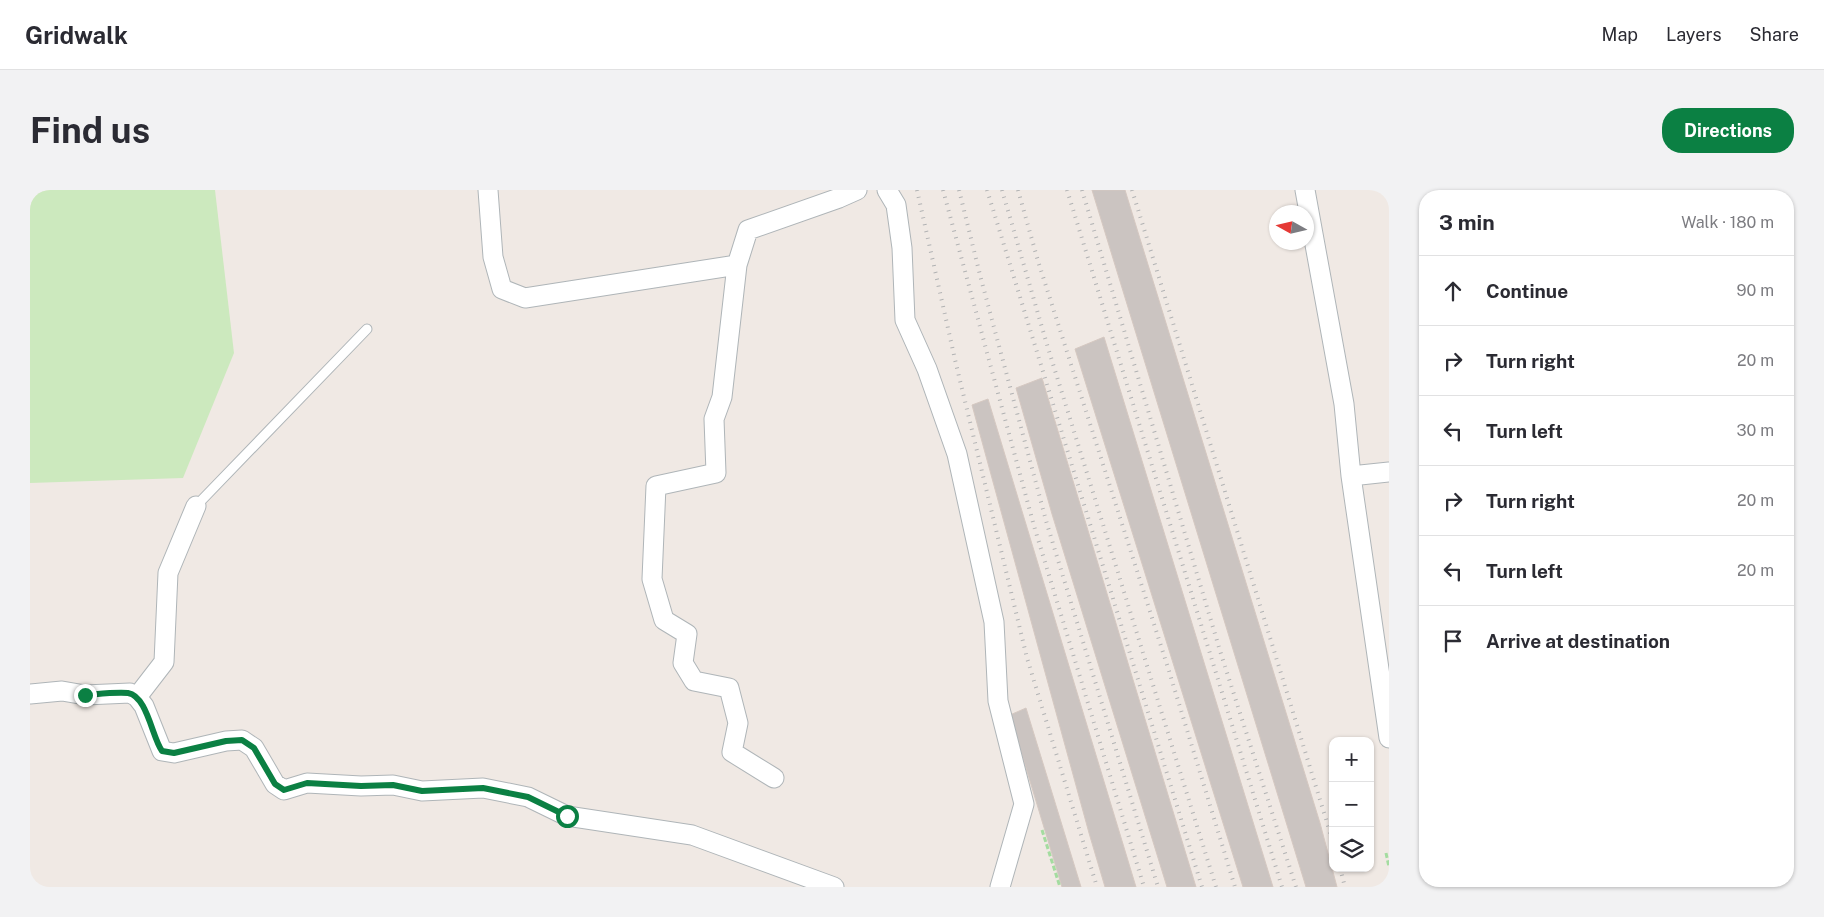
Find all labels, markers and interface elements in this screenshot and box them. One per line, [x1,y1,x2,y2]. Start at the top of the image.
text: Gridwalk [25,21,128,49]
text: Map [1602,24,1638,45]
text: Layers [1666,24,1722,45]
text: Share [1750,24,1799,45]
button: Directions [1662,108,1794,153]
text: Find us [30,110,150,151]
north arrow [1269,205,1314,250]
text: 3 min [1439,210,1495,235]
text: Walk · 180 m [1681,213,1774,232]
icon: ahead [1439,277,1467,305]
text: Continue [1486,280,1568,302]
text: 90 m [1737,281,1774,300]
icon: right [1439,347,1467,375]
text: Turn right [1486,350,1575,372]
text: 20 m [1737,351,1774,370]
icon: left [1439,417,1467,445]
text: Turn left [1486,420,1563,442]
text: 30 m [1737,421,1774,440]
icon: right [1439,487,1467,515]
text: Turn right [1486,490,1575,512]
text: 20 m [1737,491,1774,510]
icon: left [1439,557,1467,585]
text: Turn left [1486,560,1563,582]
text: 20 m [1737,561,1774,580]
icon: arrive [1439,627,1467,655]
text: Arrive at destination [1486,630,1670,652]
route end [74,684,97,707]
map controls [1329,737,1374,872]
button: + [1329,737,1374,782]
button: − [1329,782,1374,827]
route start [556,805,579,828]
button: layers [1329,827,1374,872]

